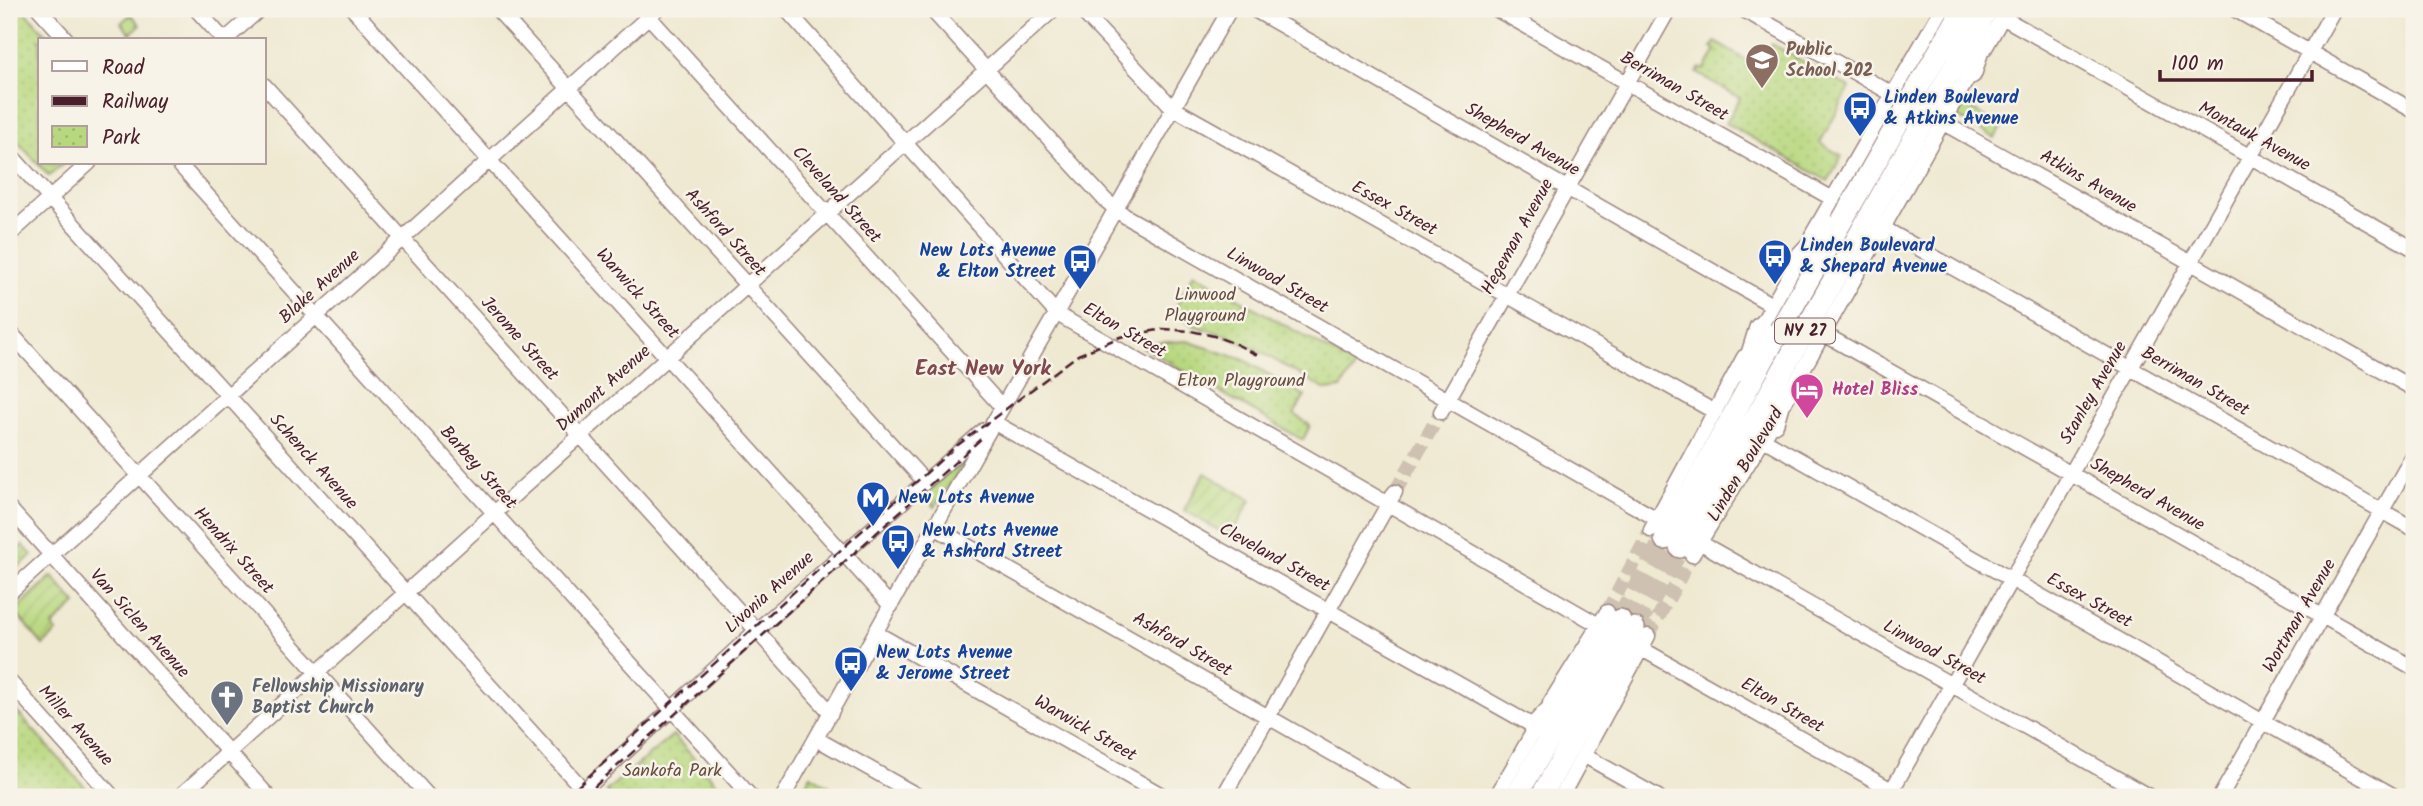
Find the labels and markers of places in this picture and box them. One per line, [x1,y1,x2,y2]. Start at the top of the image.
place label: Public School 202 [1786,36,1873,86]
school or university icon: Public School 202 [1743,41,1781,90]
place label: Linden Boulevard & Atkins Avenue [1884,84,2019,134]
bus stop icon: Linden Boulevard & Atkins Avenue [1841,89,1879,138]
place label: Linden Boulevard & Shepard Avenue [1800,232,1947,282]
place label: New Lots Avenue & Elton Street [919,237,1057,287]
bus stop icon: Linden Boulevard & Shepard Avenue [1756,237,1794,286]
bus stop icon: New Lots Avenue & Elton Street [1061,242,1099,291]
hotel icon: Hotel Bliss [1788,371,1826,420]
place label: Hotel Bliss [1832,376,1919,405]
metro station icon: New Lots Avenue [854,479,892,528]
place label: New Lots Avenue [898,484,1035,513]
place label: New Lots Avenue & Ashford Street [922,517,1063,567]
bus stop icon: New Lots Avenue & Ashford Street [879,522,917,571]
place label: New Lots Avenue & Jerome Street [876,639,1013,689]
bus stop icon: New Lots Avenue & Jerome Street [832,644,870,693]
place label: Fellowship Missionary Baptist Church [252,673,425,723]
church icon: Fellowship Missionary Baptist Church [208,678,246,727]

